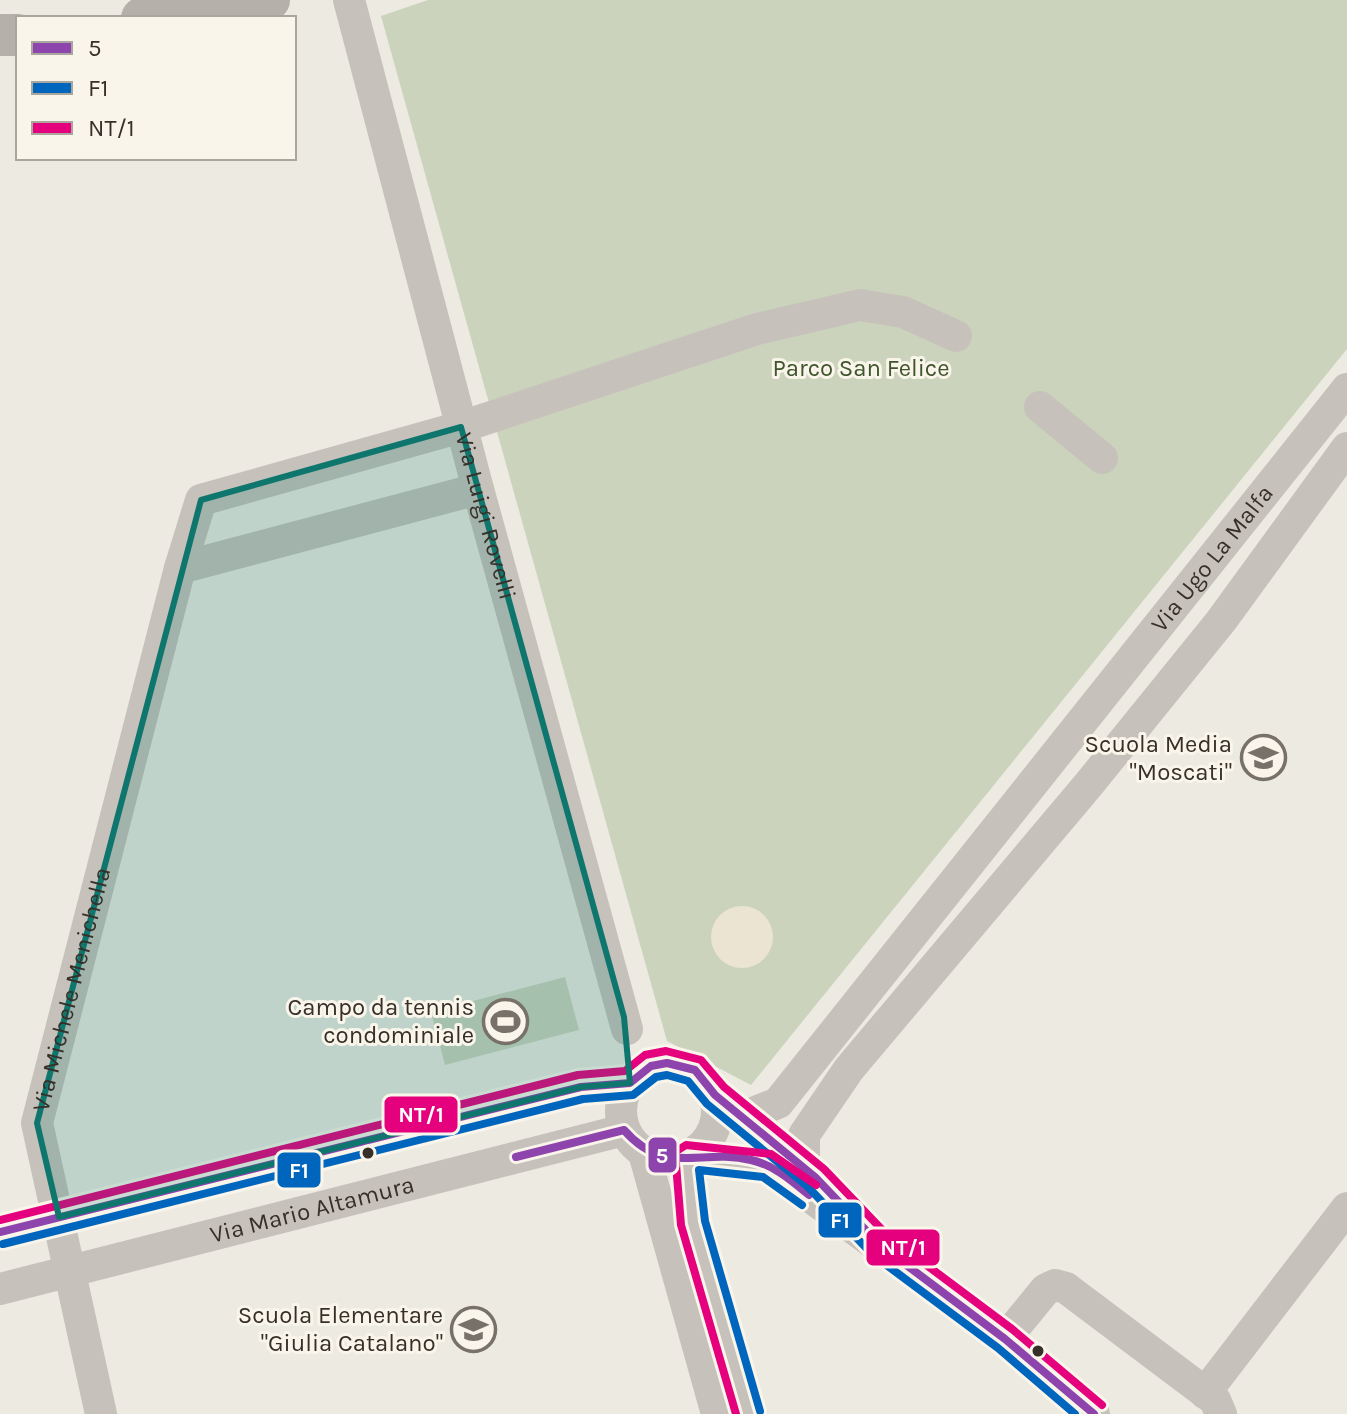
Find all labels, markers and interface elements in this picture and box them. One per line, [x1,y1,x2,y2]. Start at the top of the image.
legend [16,16,296,160]
text: 5 [88,34,102,62]
text: F1 [88,74,109,102]
text: NT/1 [88,114,135,142]
park label: Parco San Felice [772,354,950,382]
street label: Via Luigi Rovelli [450,430,522,603]
street label: Via Ugo La Malfa [1145,480,1279,637]
place label: Scuola Media "Moscati" [1085,730,1232,786]
school or university icon: Scuola Media "Moscati" [1239,734,1287,782]
street label: Via Michele Menichella [27,864,116,1114]
place label: Campo da tennis condominiale [288,993,474,1049]
sports icon: Campo da tennis condominiale [481,997,529,1045]
line badge: NT/1 [383,1095,459,1134]
text: NT/1 [398,1102,444,1128]
line badge: 5 [647,1136,678,1174]
text: 5 [656,1143,668,1169]
unlabelled marker [360,1145,376,1161]
line badge: F1 [276,1151,322,1189]
text: F1 [289,1158,309,1184]
street label: Via Mario Altamura [207,1170,417,1249]
line badge: F1 [817,1201,863,1239]
text: F1 [830,1208,850,1234]
line badge: NT/1 [865,1228,941,1267]
text: NT/1 [880,1235,926,1261]
place label: Scuola Elementare "Giulia Catalano" [238,1301,443,1357]
school or university icon: Scuola Elementare "Giulia Catalano" [450,1305,498,1353]
unlabelled marker [1030,1343,1046,1359]

